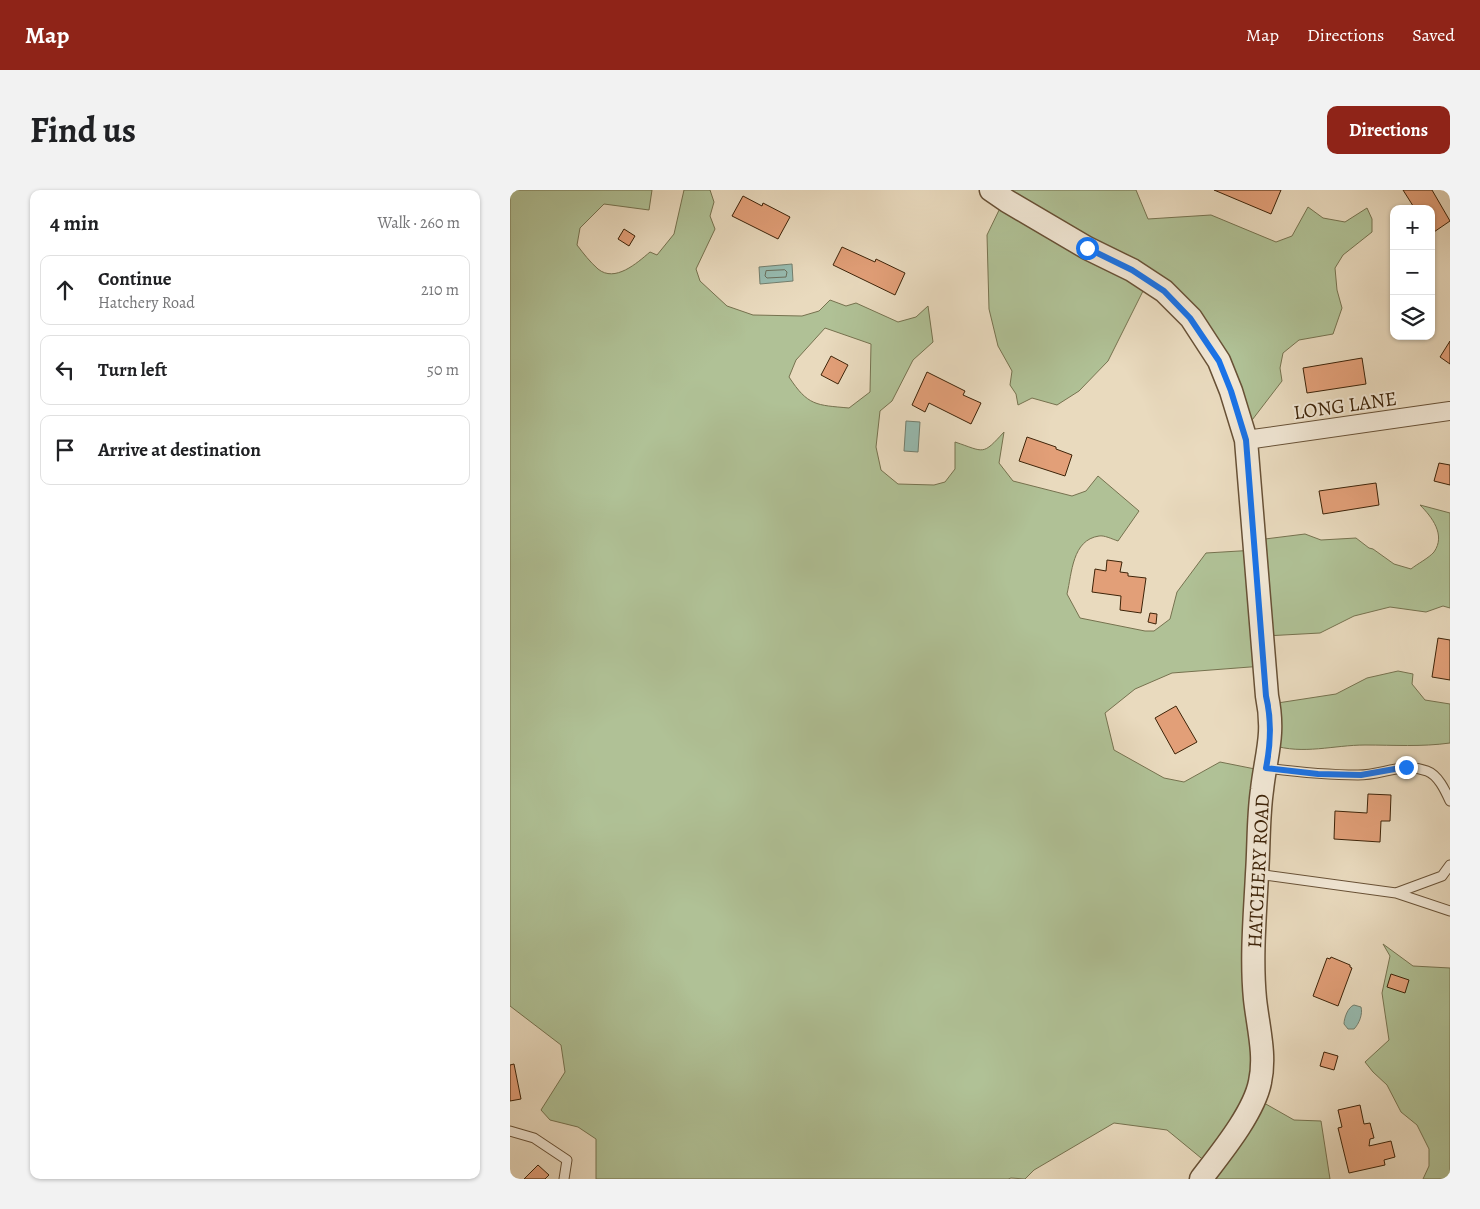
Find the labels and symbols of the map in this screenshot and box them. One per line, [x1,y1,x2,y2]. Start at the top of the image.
route start [1076,237,1099,260]
street label: LONG LANE [1292,385,1399,426]
route end [1395,756,1418,779]
street label: HATCHERY ROAD [1241,793,1276,949]

